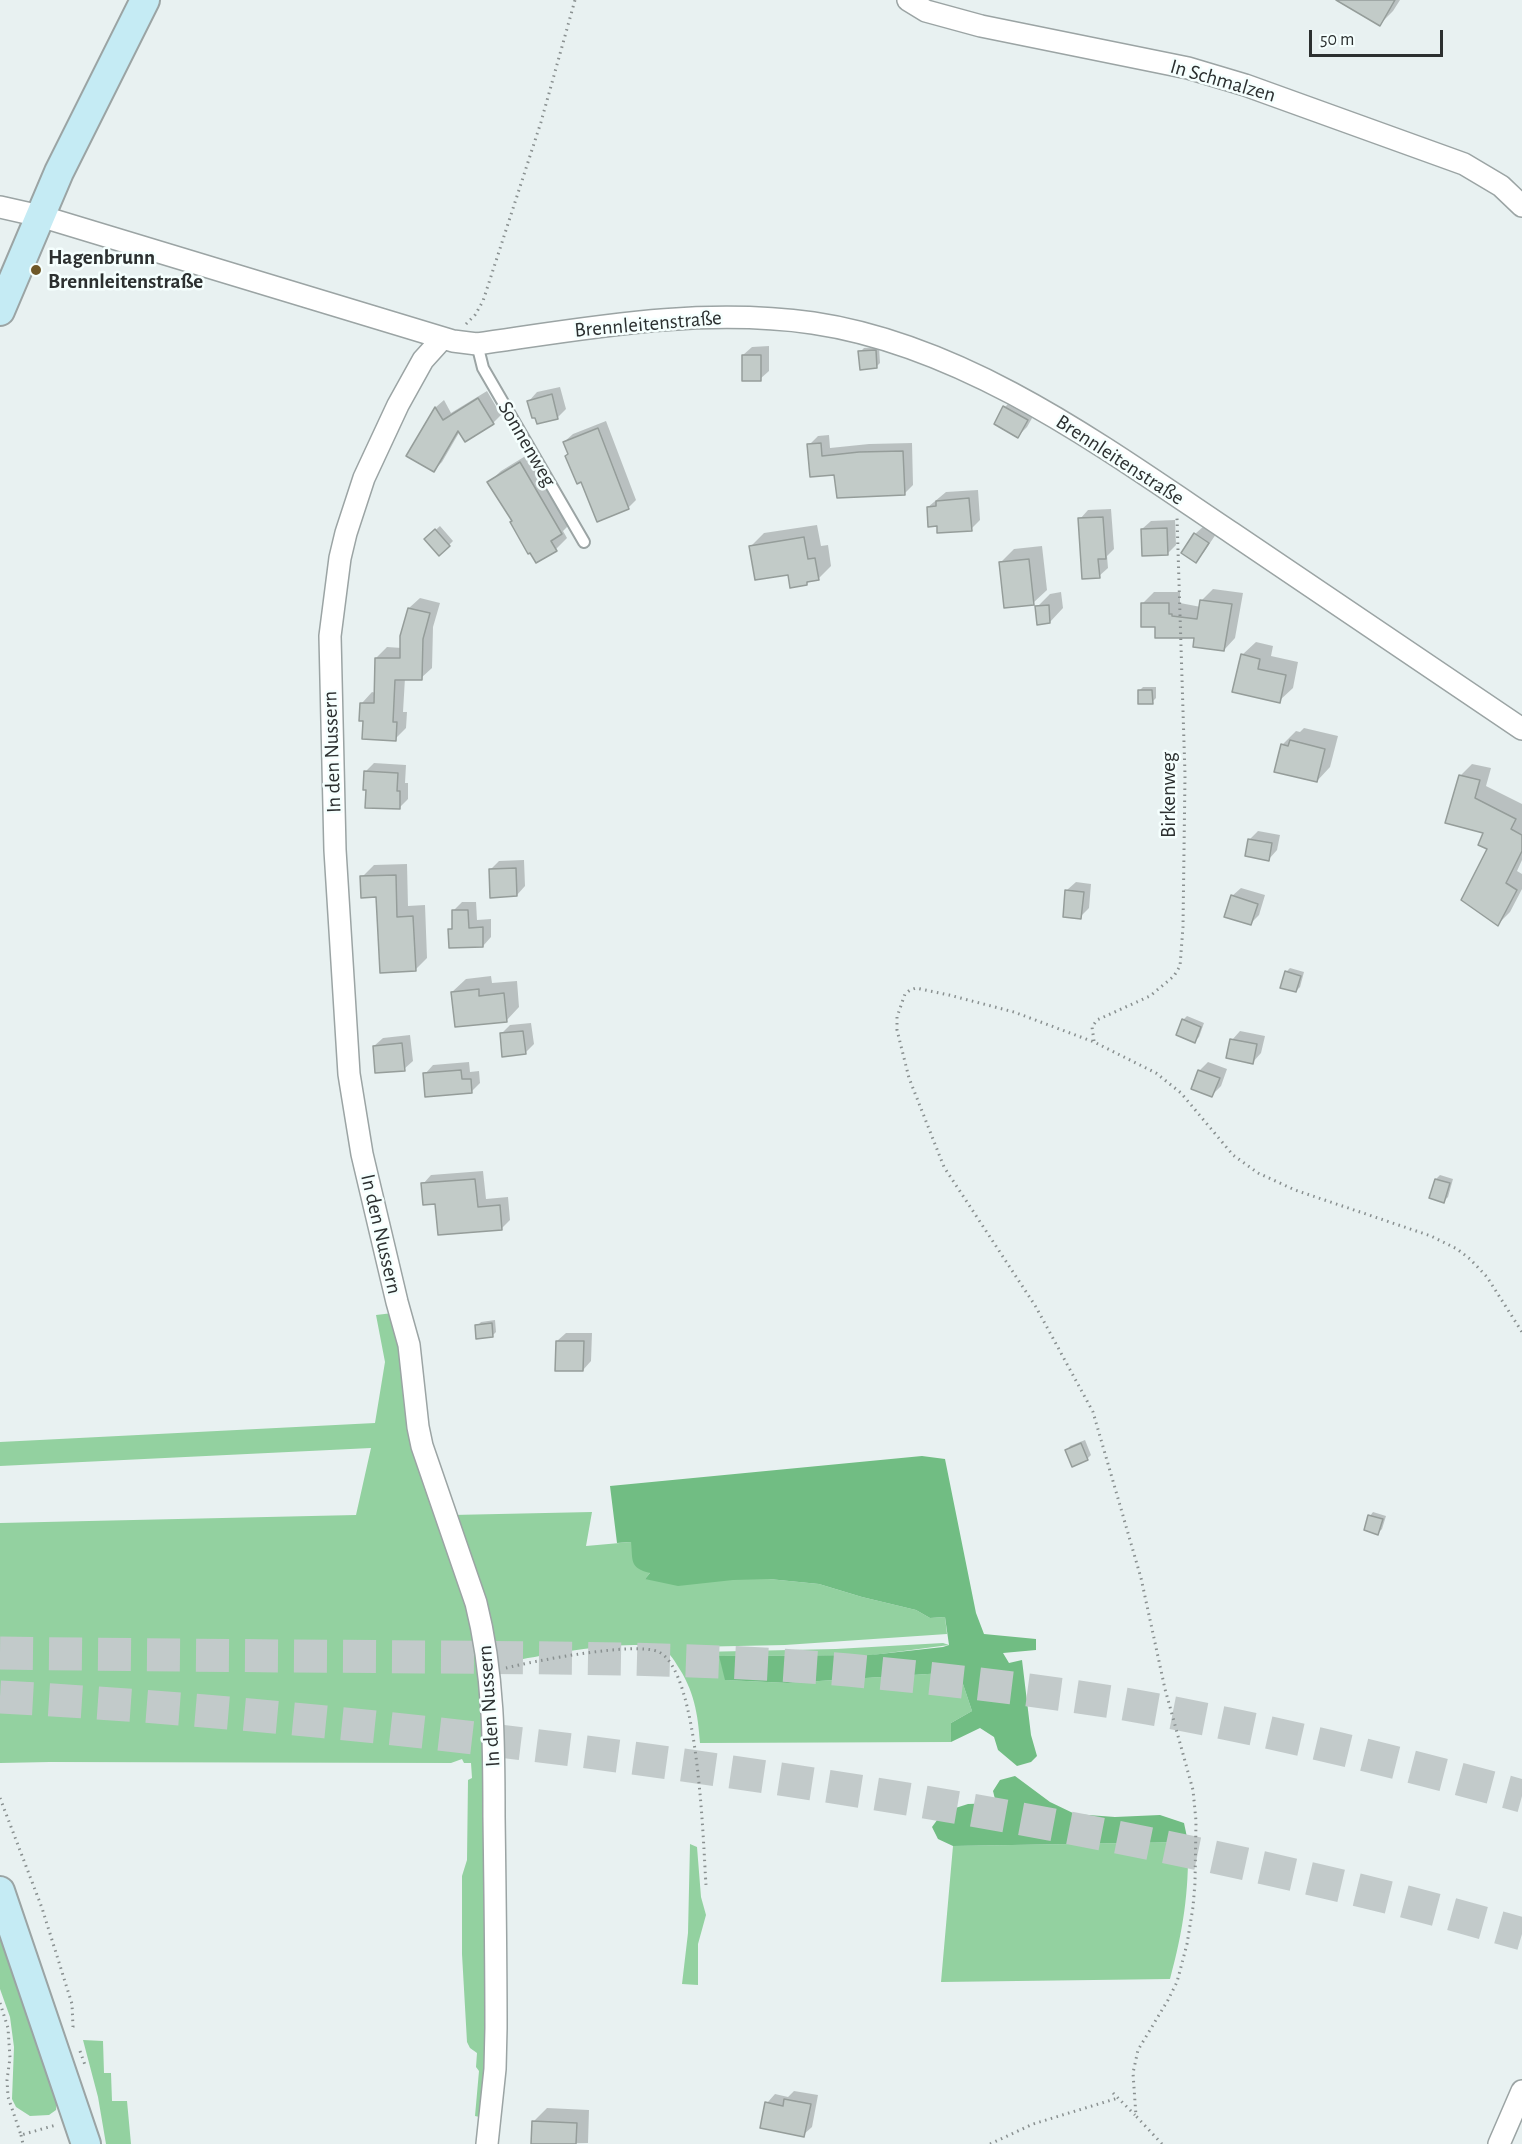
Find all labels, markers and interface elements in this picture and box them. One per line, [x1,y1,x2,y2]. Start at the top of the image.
scale bar [1312,18,1446,56]
text: 50 m [1320,31,1354,49]
street label: In Schmalzen [1167,54,1279,108]
place label: Hagenbrunn Brennleitenstraße [48,245,203,295]
marker: Hagenbrunn Brennleitenstraße [29,263,43,277]
street label: Brennleitenstraße [573,305,723,343]
street label: Sonnenweg [492,397,562,491]
street label: Brennleitenstraße [1051,409,1189,511]
street label: In den Nussern [317,690,347,814]
street label: Birkenweg [1156,752,1182,838]
street label: In den Nussern [355,1172,407,1296]
street label: In den Nussern [472,1644,506,1768]

